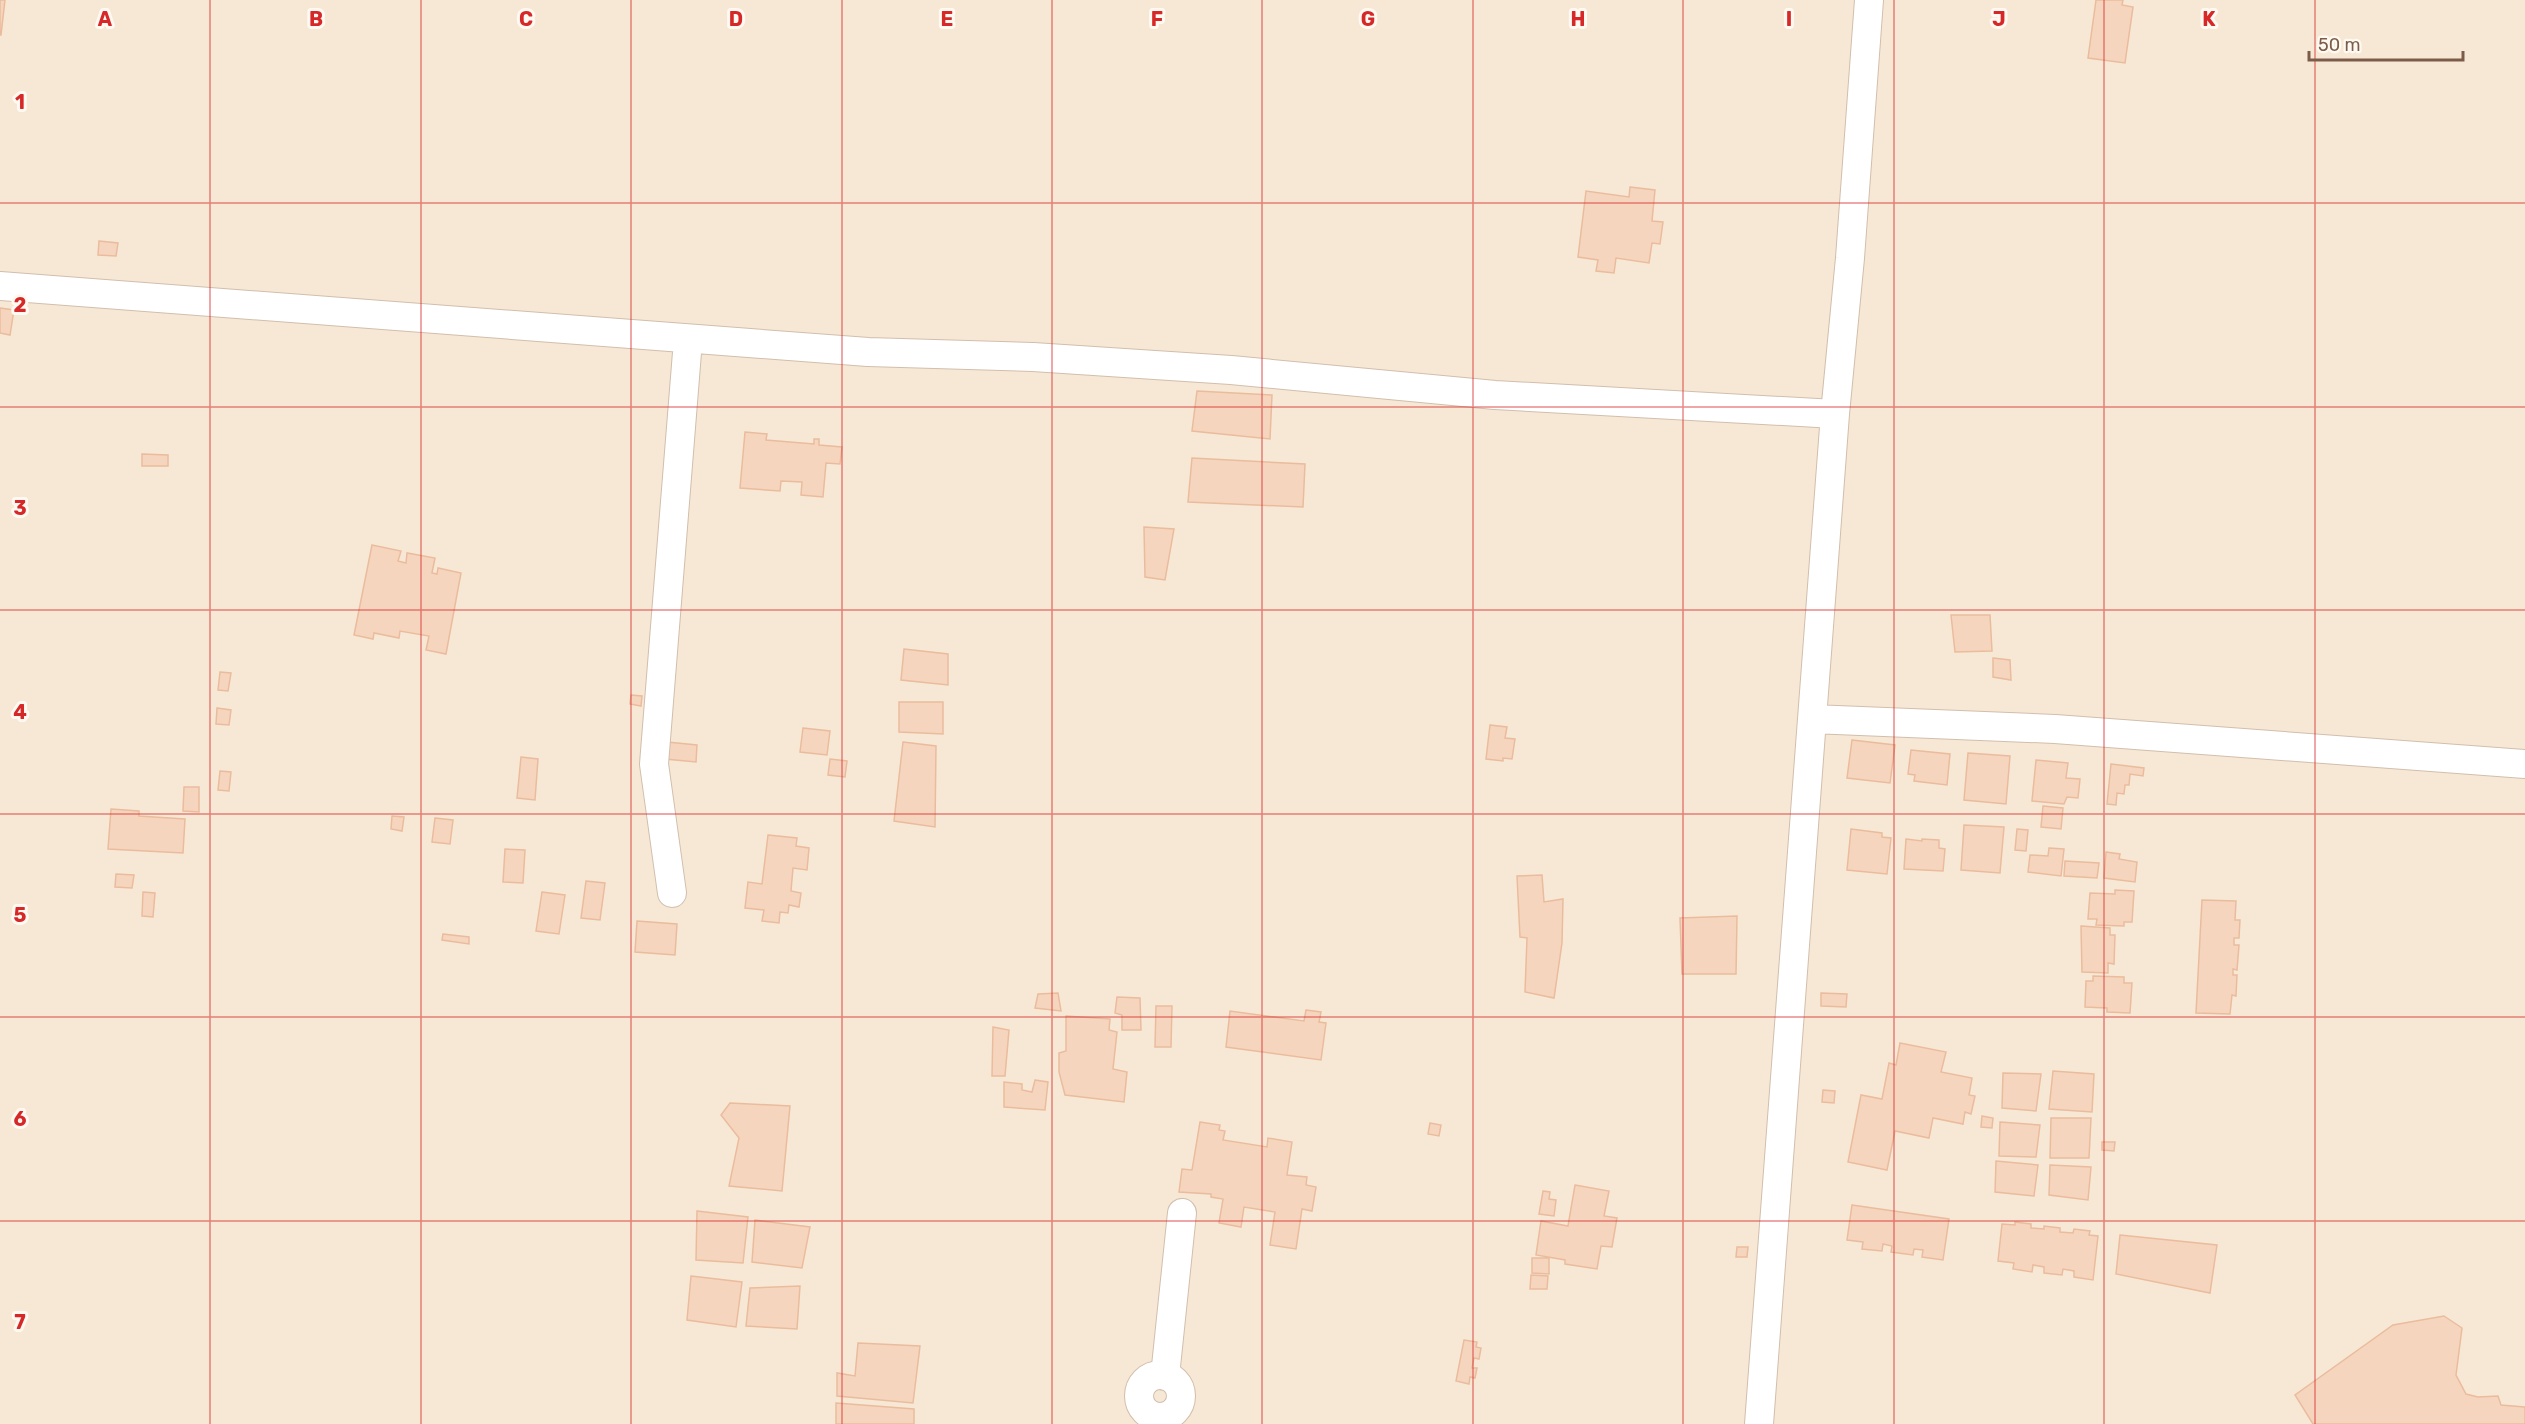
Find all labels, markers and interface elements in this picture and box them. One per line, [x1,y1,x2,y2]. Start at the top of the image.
text: A [98,7,113,31]
text: B [309,7,323,31]
text: C [519,7,533,31]
text: D [729,7,743,31]
text: E [941,7,953,31]
text: F [1151,7,1163,31]
text: G [1361,7,1375,31]
text: H [1571,7,1585,31]
text: I [1786,7,1792,31]
text: J [1992,7,2006,31]
text: K [2202,7,2216,31]
scale bar [2309,24,2464,62]
text: 50 m [2318,34,2361,56]
text: 1 [15,90,25,114]
text: 2 [14,293,27,317]
text: 3 [13,496,27,520]
text: 4 [13,700,27,724]
text: 5 [14,903,27,927]
text: 6 [13,1107,27,1131]
text: 7 [14,1310,26,1334]

